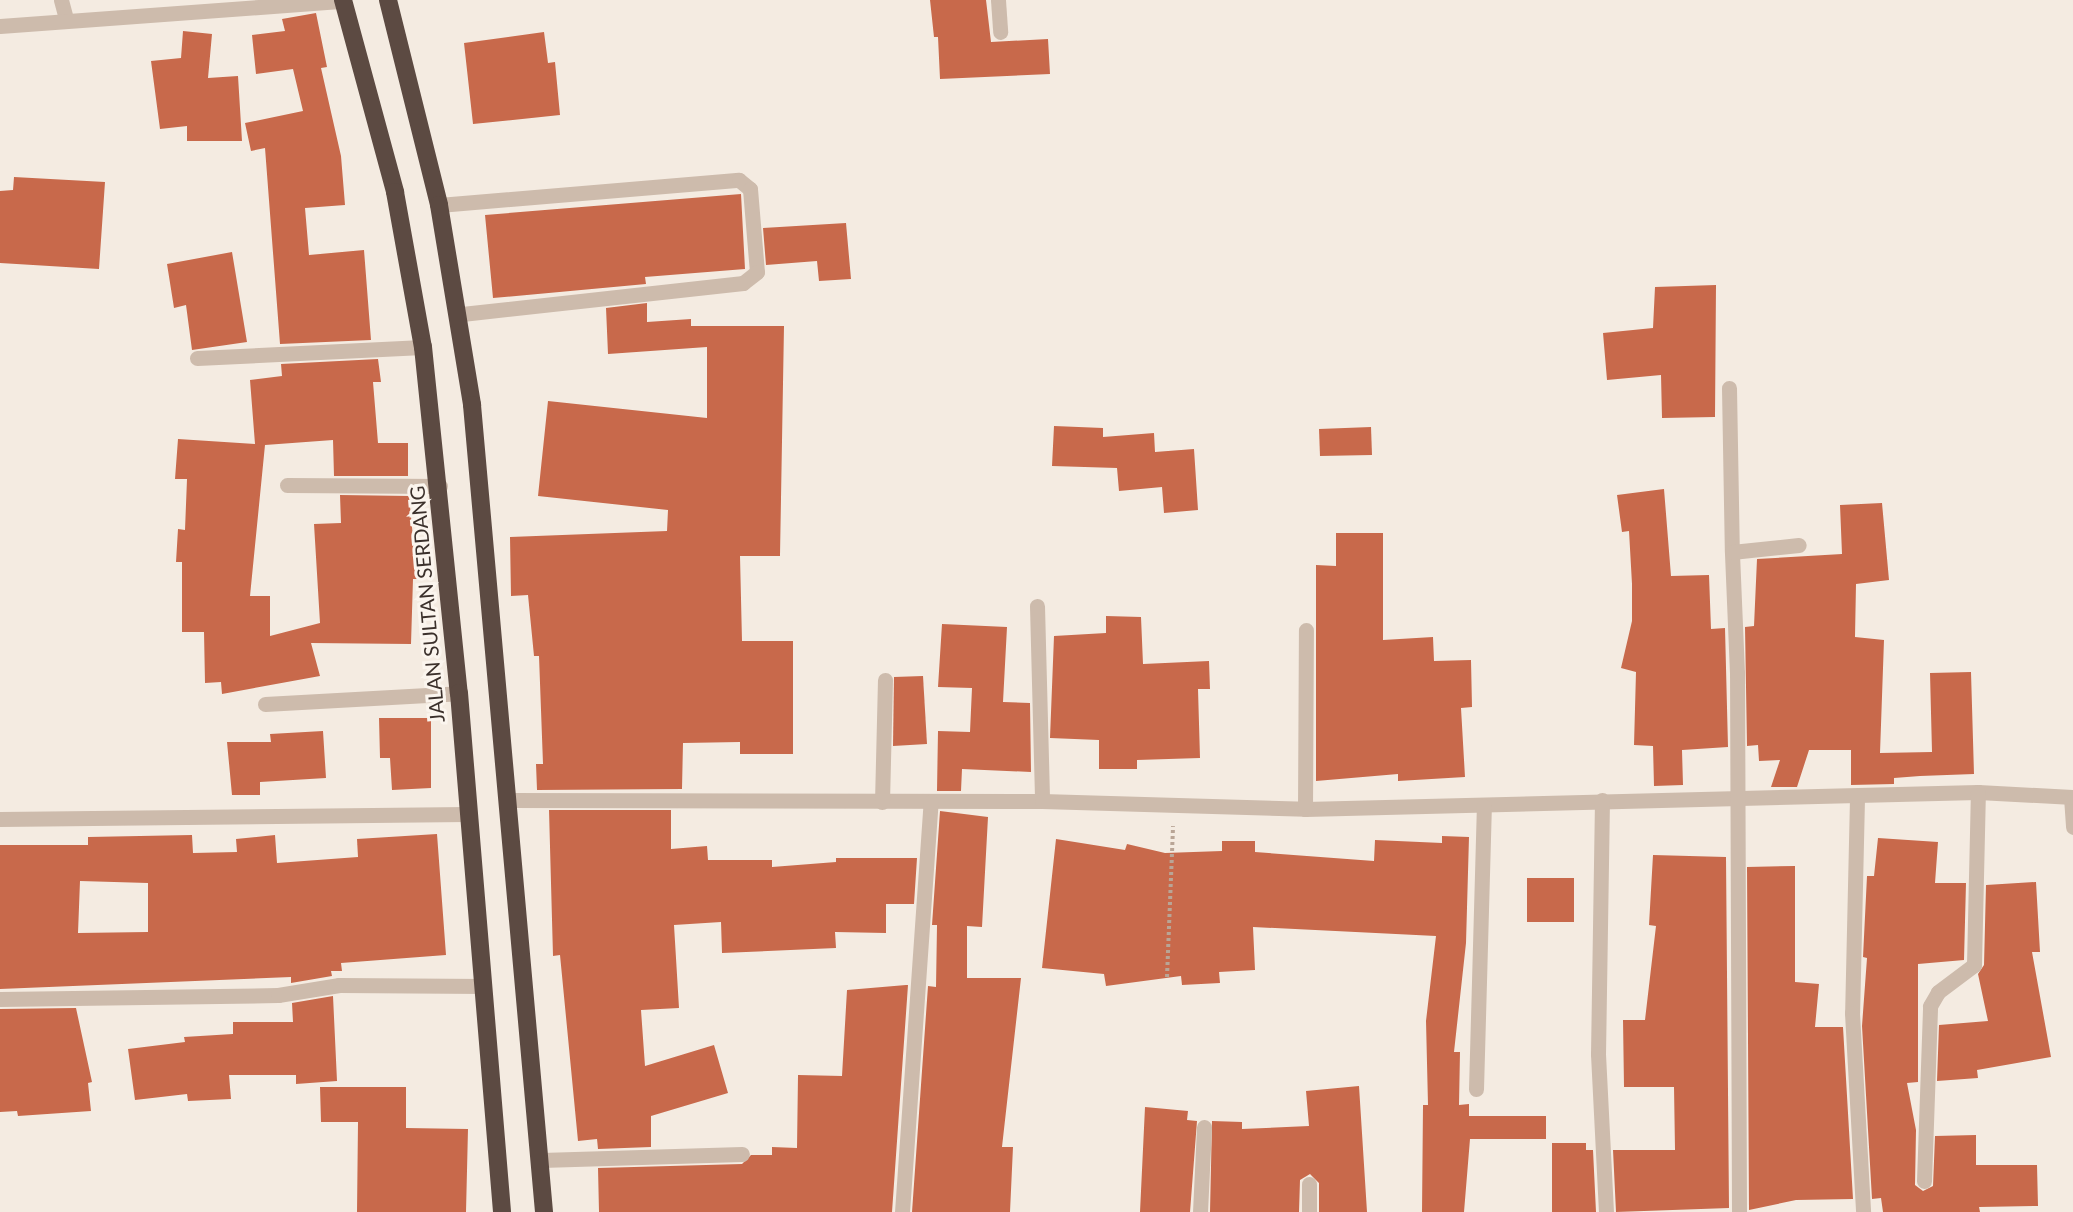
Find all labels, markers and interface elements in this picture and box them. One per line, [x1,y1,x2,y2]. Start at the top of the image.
street label: JALAN SULTAN SERDANG [405,485,449,723]

